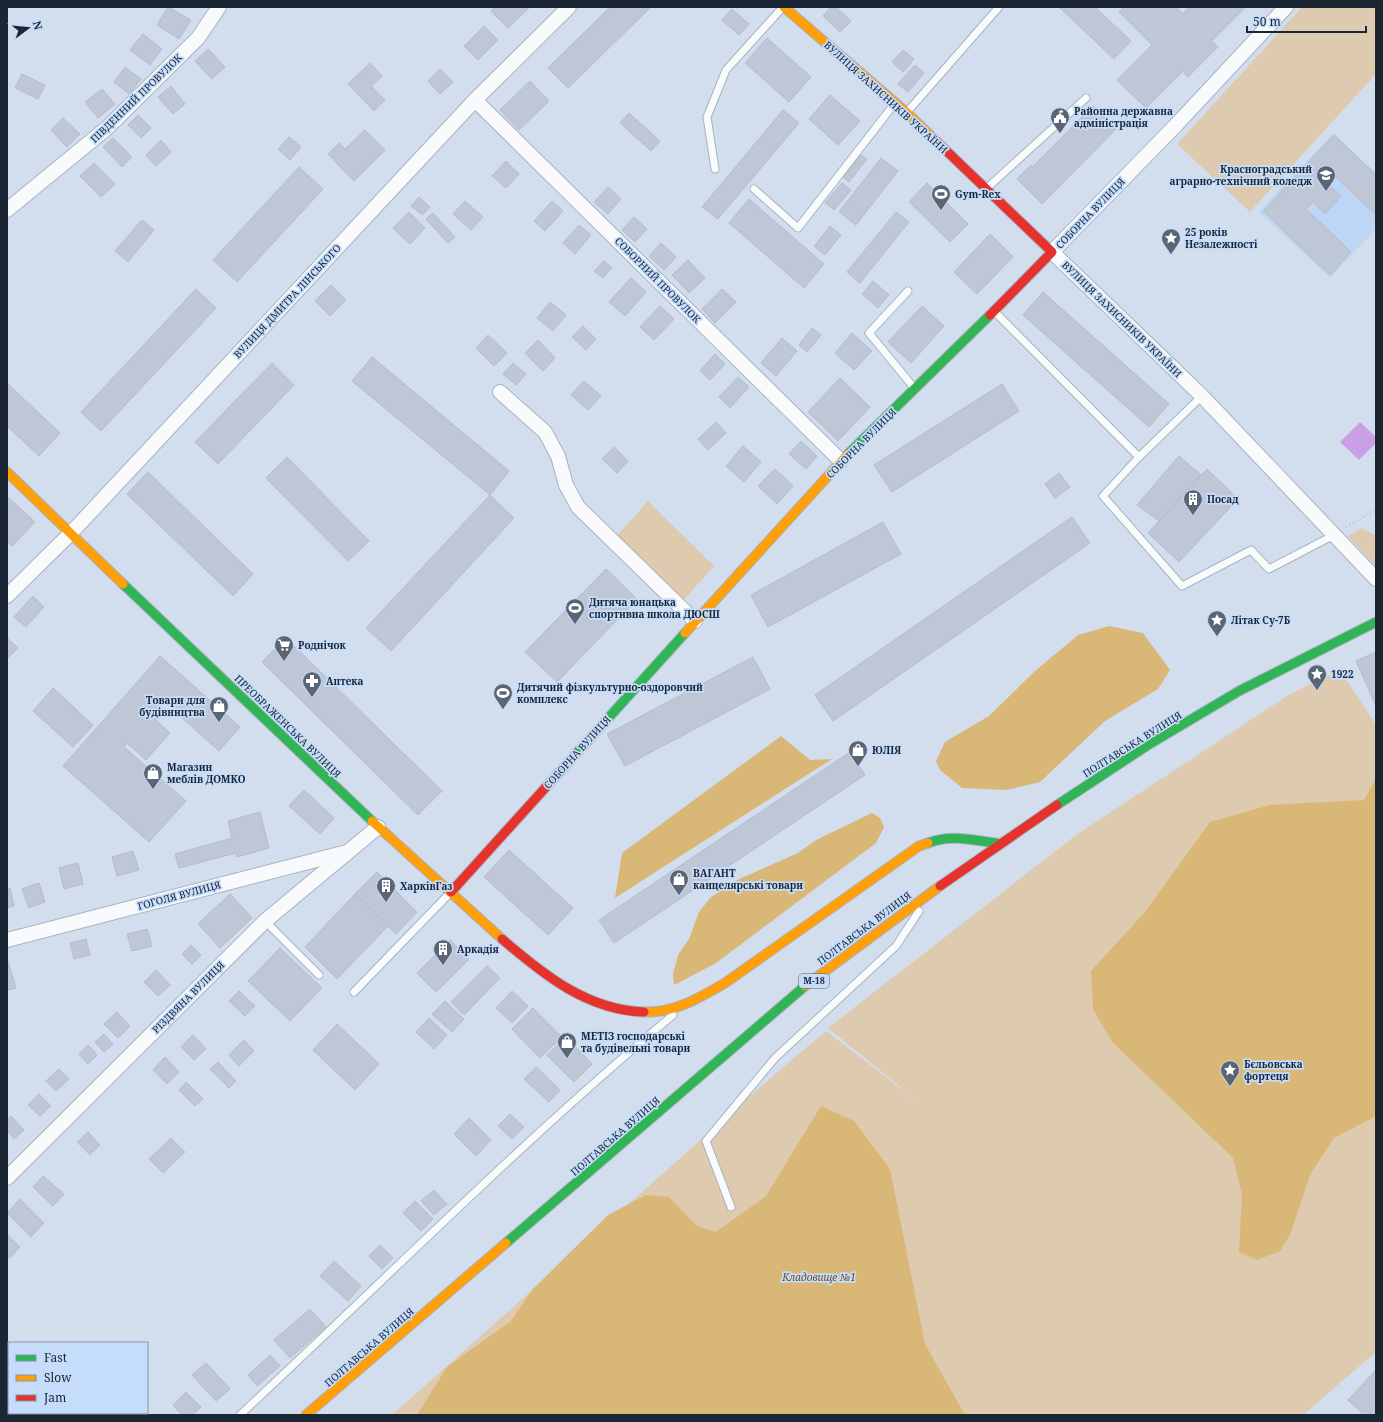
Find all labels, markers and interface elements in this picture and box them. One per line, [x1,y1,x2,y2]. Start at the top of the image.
north arrow [8,8,48,48]
scale bar [1247,8,1366,34]
text: 50 m [1253,13,1281,30]
text: N [30,19,47,32]
street label: ВУЛИЦЯ ЗАХИСНИКІВ УКРАЇНИ [821,38,951,156]
street label: ПІВДЕННИЙ ПРОВУЛОК [87,50,186,146]
place label: Районна державна адміністрація [1074,104,1173,130]
public building icon: Районна державна адміністрація [1049,106,1071,134]
place label: Красноградський аграрно-технічний коледж [1170,162,1312,188]
school or university icon: Красноградський аграрно-технічний коледж [1315,164,1337,192]
street label: СОБОРНА ВУЛИЦЯ [1052,174,1128,252]
sports icon: Gym-Rex [930,183,952,211]
place label: Gym-Rex [955,187,1001,201]
place label: 25 років Незалежності [1185,225,1258,251]
place icon: 25 років Незалежності [1160,227,1182,255]
street label: СОБОРНИЙ ПРОВУЛОК [612,234,705,327]
street label: ВУЛИЦЯ ДМИТРА ЛІНСЬКОГО [230,241,344,361]
street label: ВУЛИЦЯ ЗАХИСНИКІВ УКРАЇНИ [1059,258,1185,380]
street label: СОБОРНА ВУЛИЦЯ [823,405,899,481]
building icon: Посад [1182,488,1204,516]
place label: Посад [1207,492,1239,506]
place label: Дитяча юнацька спортивна школа ДЮСШ [589,595,720,621]
sports icon: Дитяча юнацька спортивна школа ДЮСШ [564,597,586,625]
place icon: Літак Су-7Б [1206,609,1228,637]
place label: Літак Су-7Б [1231,613,1291,627]
supermarket icon: Роднічок [273,634,295,662]
place label: Роднічок [298,638,347,652]
place icon: 1922 [1306,663,1328,691]
place label: 1922 [1331,667,1354,681]
pharmacy icon: Аптека [301,670,323,698]
street label: ПРЕОБРАЖЕНСЬКА ВУЛИЦЯ [232,671,345,781]
place label: Аптека [326,674,364,688]
place label: Дитячий фізкультурно-оздоровчий комплекс [517,680,703,706]
sports icon: Дитячий фізкультурно-оздоровчий комплекс [492,682,514,710]
place label: Товари для будівництва [139,693,205,719]
shop icon: Товари для будівництва [208,695,230,723]
street label: ПОЛТАВСЬКА ВУЛИЦЯ [1080,708,1185,780]
street label: СОБОРНА ВУЛИЦЯ [540,712,614,792]
shop icon: ЮЛІЯ [847,739,869,767]
place label: ЮЛІЯ [872,743,901,757]
place label: Магазин меблів ДОМКО [167,760,246,786]
shop icon: Магазин меблів ДОМКО [142,762,164,790]
place label: ВАГАНТ канцелярські товари [693,866,803,892]
shop icon: ВАГАНТ канцелярські товари [668,868,690,896]
building icon: ХарківГаз [375,875,397,903]
street label: ГОГОЛЯ ВУЛИЦЯ [136,877,222,913]
place label: ХарківГаз [400,879,452,893]
street label: ПОЛТАВСЬКА ВУЛИЦЯ [814,888,914,968]
building icon: Аркадія [432,938,454,966]
place label: Аркадія [457,942,499,956]
street label: РІЗДВЯНА ВУЛИЦЯ [149,958,227,1036]
road number: М-18 [799,974,829,988]
place label: МЕТІЗ господарські та будівельні товари [581,1029,691,1055]
shop icon: МЕТІЗ господарські та будівельні товари [556,1031,578,1059]
place label: Бєльовська фортеця [1244,1057,1303,1083]
place icon: Бєльовська фортеця [1219,1059,1241,1087]
street label: ПОЛТАВСЬКА ВУЛИЦЯ [567,1093,663,1179]
park label: Кладовище №1 [781,1270,856,1284]
street label: ПОЛТАВСЬКА ВУЛИЦЯ [321,1304,417,1390]
legend [8,1342,148,1414]
text: Fast [44,1349,67,1366]
text: Slow [44,1369,72,1386]
text: Jam [43,1389,66,1406]

